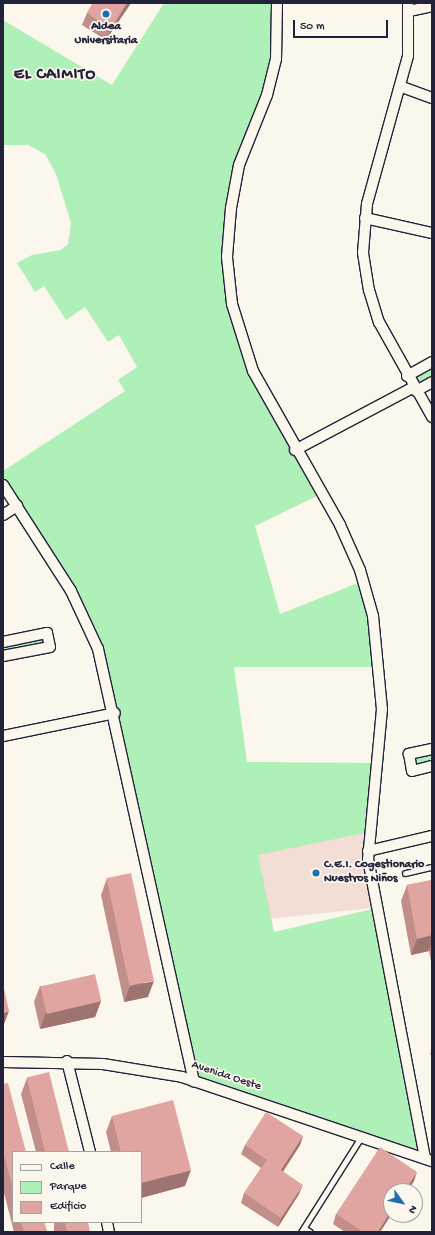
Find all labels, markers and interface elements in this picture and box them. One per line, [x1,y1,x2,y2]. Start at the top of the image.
marker: Aldea Universitaria [101,9,111,19]
scale bar [295,12,390,38]
text: 50 m [300,20,325,34]
place label: Aldea Universitaria [74,21,138,49]
district label: EL CAIMITO [14,66,96,86]
place label: C.E.I. Cogestionario Nuestros Niños [324,859,424,887]
marker: C.E.I. Cogestionario Nuestros Niños [311,868,321,878]
street label: Avenida Oeste [189,1059,263,1095]
legend [12,1151,142,1223]
text: Calle [50,1160,75,1174]
text: Parque [50,1180,87,1194]
north arrow [383,1183,423,1223]
text: Edificio [50,1200,86,1214]
text: N [405,1203,419,1215]

